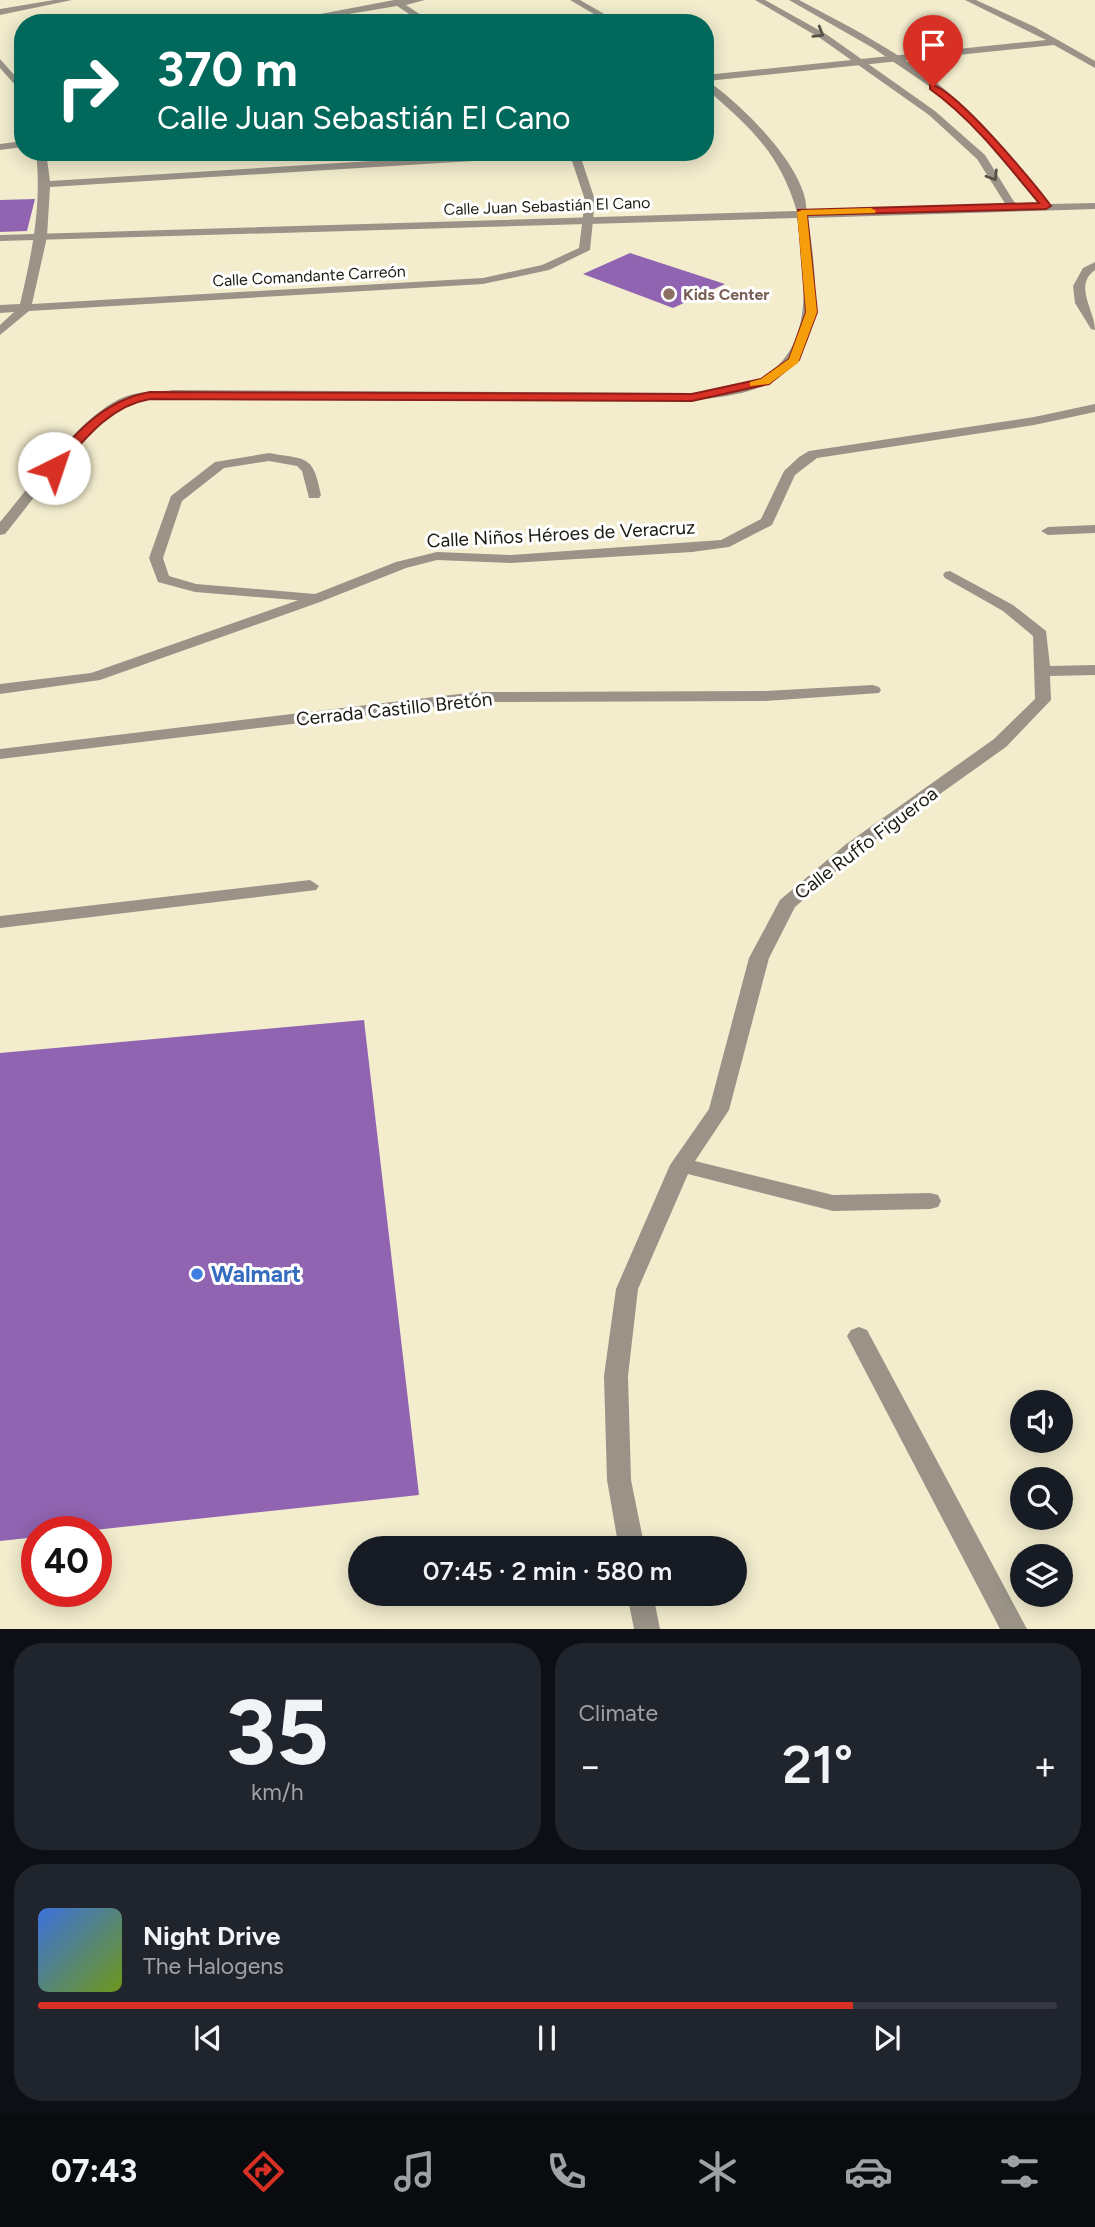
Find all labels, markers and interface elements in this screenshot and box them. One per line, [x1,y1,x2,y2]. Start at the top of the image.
pin [903,15,963,87]
one-way arrow [811,25,824,38]
icon: arrive [914,26,952,64]
text: 370 m [157,39,298,98]
icon: right [42,42,133,133]
text: Calle Juan Sebastián El Cano [157,99,571,137]
one-way arrow [985,169,998,182]
street label: Calle Juan Sebastián El Cano [443,193,651,219]
street label: Calle Comandante Carreón [212,261,406,291]
place label: Kids Center [683,285,769,304]
marker: Kids Center [661,286,677,302]
position arrow [17,431,91,505]
street label: Calle Niños Héroes de Veracruz [426,515,696,553]
street label: Cerrada Castillo Bretón [295,687,493,731]
street label: Calle Ruffo Figueroa [790,782,942,904]
place label: Walmart [211,1260,301,1288]
marker: Walmart [189,1266,205,1282]
map controls [1010,1390,1073,1607]
button: sound [1010,1390,1073,1453]
button: search [1010,1467,1073,1530]
speed limit sign: 40 [21,1516,112,1607]
button: layers [1010,1544,1073,1607]
text: 07:45 · 2 min · 580 m [423,1555,672,1587]
text: 35 [226,1678,329,1787]
text: Climate [579,1699,658,1727]
text: 21° [782,1734,853,1796]
text: − [579,1743,602,1789]
text: + [1033,1743,1057,1789]
text: km/h [251,1778,304,1806]
text: Night Drive [143,1920,280,1952]
text: The Halogens [143,1952,284,1980]
icon: previous [189,2019,227,2057]
icon: pause [528,2019,566,2057]
icon: next [868,2019,906,2057]
icon: directions [239,2147,288,2196]
icon: music [390,2147,439,2196]
icon: phone [542,2147,591,2196]
icon: climate [693,2147,742,2196]
icon: car [844,2147,893,2196]
icon: filters [995,2147,1044,2196]
text: 07:43 [51,2152,137,2190]

